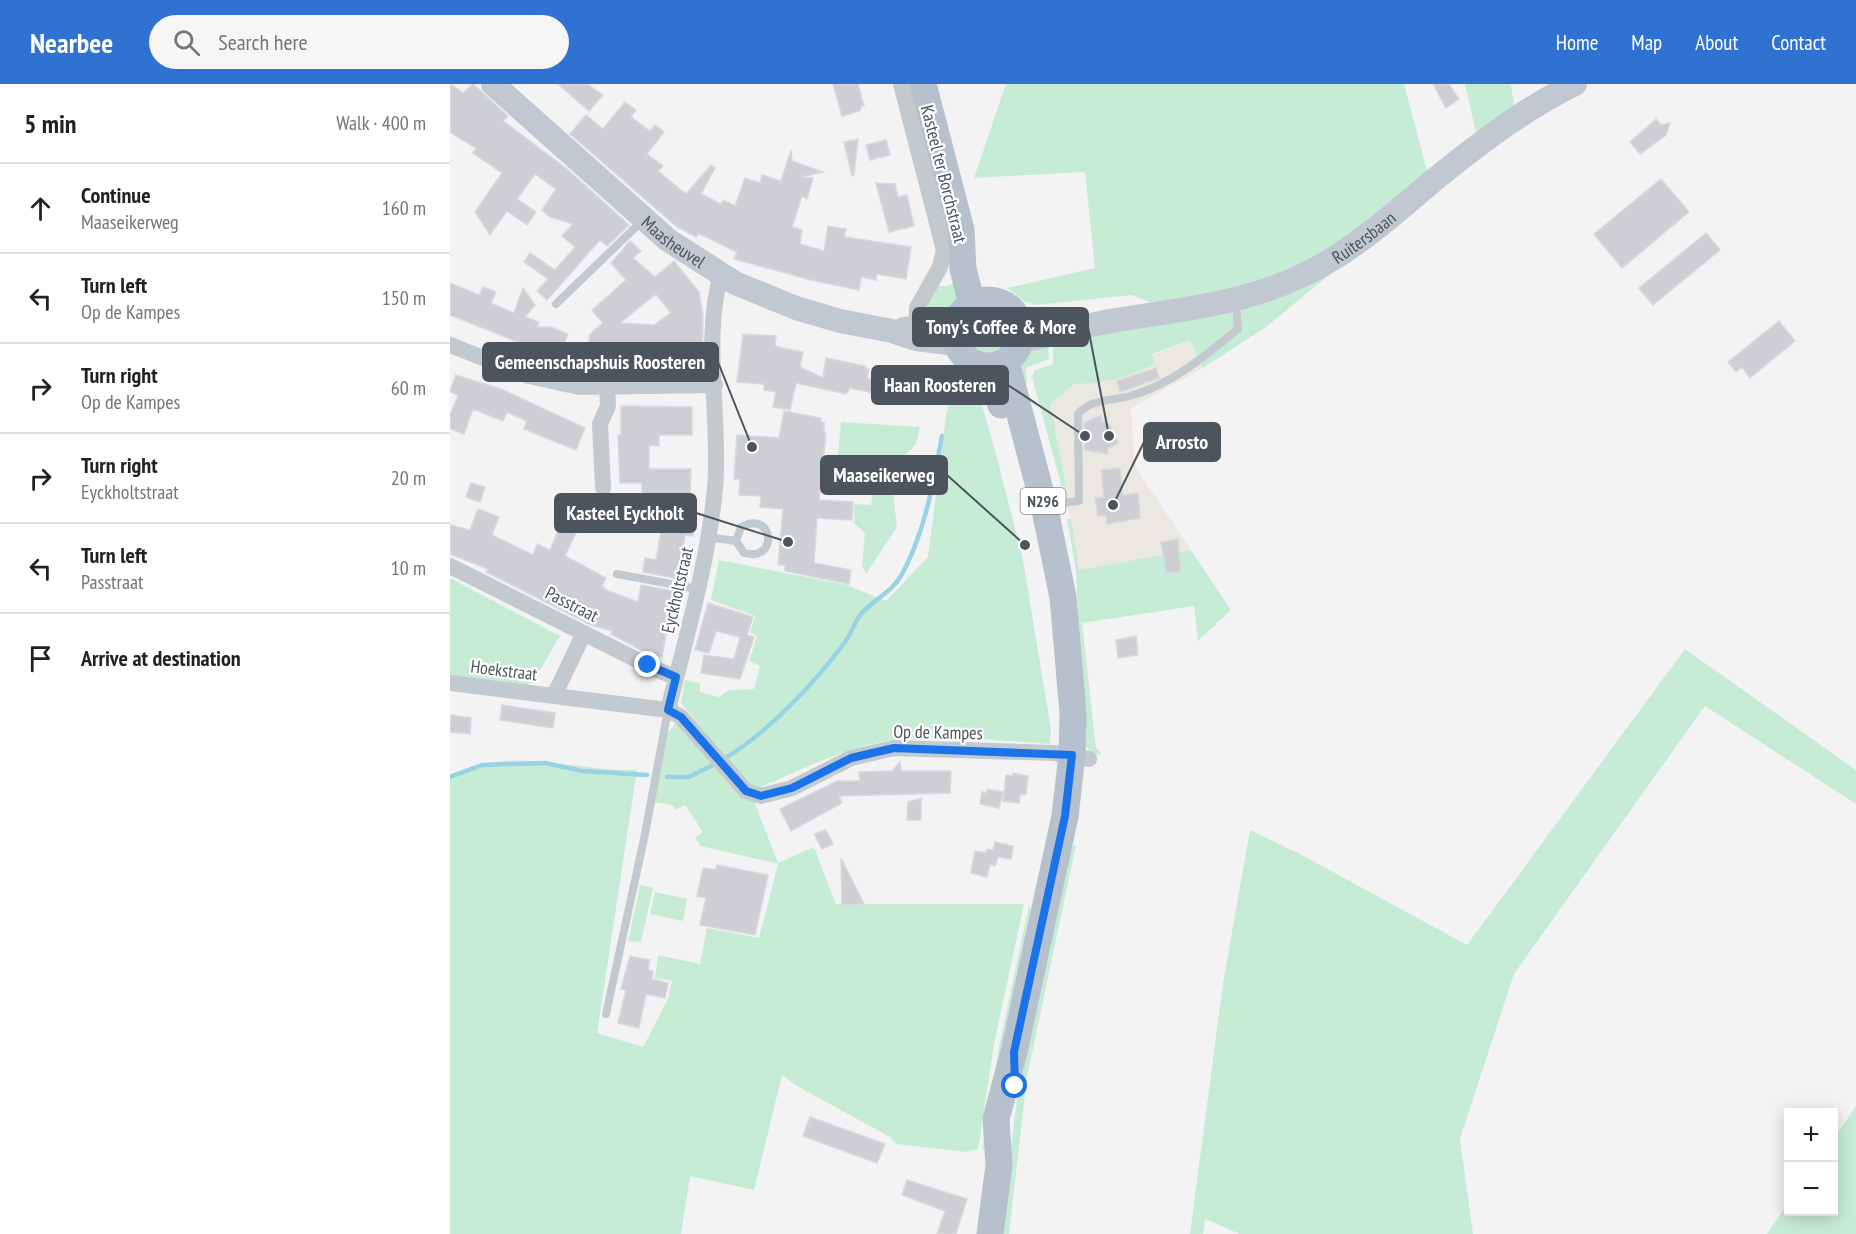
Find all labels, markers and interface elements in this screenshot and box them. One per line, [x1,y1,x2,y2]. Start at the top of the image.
search box [149,15,569,69]
text: Nearbee [30,24,113,61]
icon: search [170,26,203,59]
text: Search here [218,28,308,56]
text: Home [1556,29,1598,56]
text: Map [1631,29,1662,56]
text: About [1695,29,1738,56]
text: Contact [1771,29,1826,56]
street label: Kasteel ter Borchstraat [916,103,972,245]
text: 5 min [24,107,77,140]
text: Walk · 400 m [336,110,426,136]
text: Continue [81,181,151,209]
icon: ahead [24,192,57,225]
text: 160 m [382,195,426,221]
street label: Ruitersbaan [1327,206,1400,268]
text: Maaseikerweg [81,209,179,235]
street label: Maasheuvel [637,211,711,273]
text: Turn left [81,271,147,299]
icon: left [24,282,57,315]
text: 150 m [382,285,426,311]
text: Op de Kampes [81,299,180,325]
callout: Tony's Coffee & More [913,308,1088,346]
text: Tony's Coffee & More [926,314,1076,340]
callout: Gemeenschapshuis Roosteren [483,343,718,381]
text: Gemeenschapshuis Roosteren [495,349,705,375]
text: Turn right [81,361,158,389]
callout: Haan Roosteren [872,366,1008,404]
icon: right [24,372,57,405]
text: Haan Roosteren [884,372,996,398]
text: 60 m [391,375,426,401]
text: Op de Kampes [81,389,180,415]
callout: Arrosto [1144,423,1220,461]
text: Arrosto [1155,429,1208,455]
text: Turn right [81,451,158,479]
callout: Maaseikerweg [821,456,947,494]
icon: right [24,462,57,495]
text: Maaseikerweg [833,462,935,488]
text: 20 m [391,465,426,491]
text: Eyckholtstraat [81,479,179,505]
road number: N296 [1020,488,1066,514]
callout: Kasteel Eyckholt [555,494,696,532]
text: Kasteel Eyckholt [566,500,684,526]
text: Turn left [81,541,147,569]
street label: Eyckholtstraat [656,544,698,635]
icon: left [24,552,57,585]
text: 10 m [391,555,426,581]
text: Passtraat [81,569,143,595]
street label: Passtraat [542,581,602,627]
icon: arrive [24,642,57,675]
text: Arrive at destination [81,644,241,672]
route end [634,651,660,677]
street label: Hoekstraat [469,654,539,686]
street label: Op de Kampes [893,720,983,744]
route start [1001,1072,1027,1098]
map controls [1784,1108,1838,1216]
button: + [1784,1108,1838,1162]
button: − [1784,1162,1838,1216]

